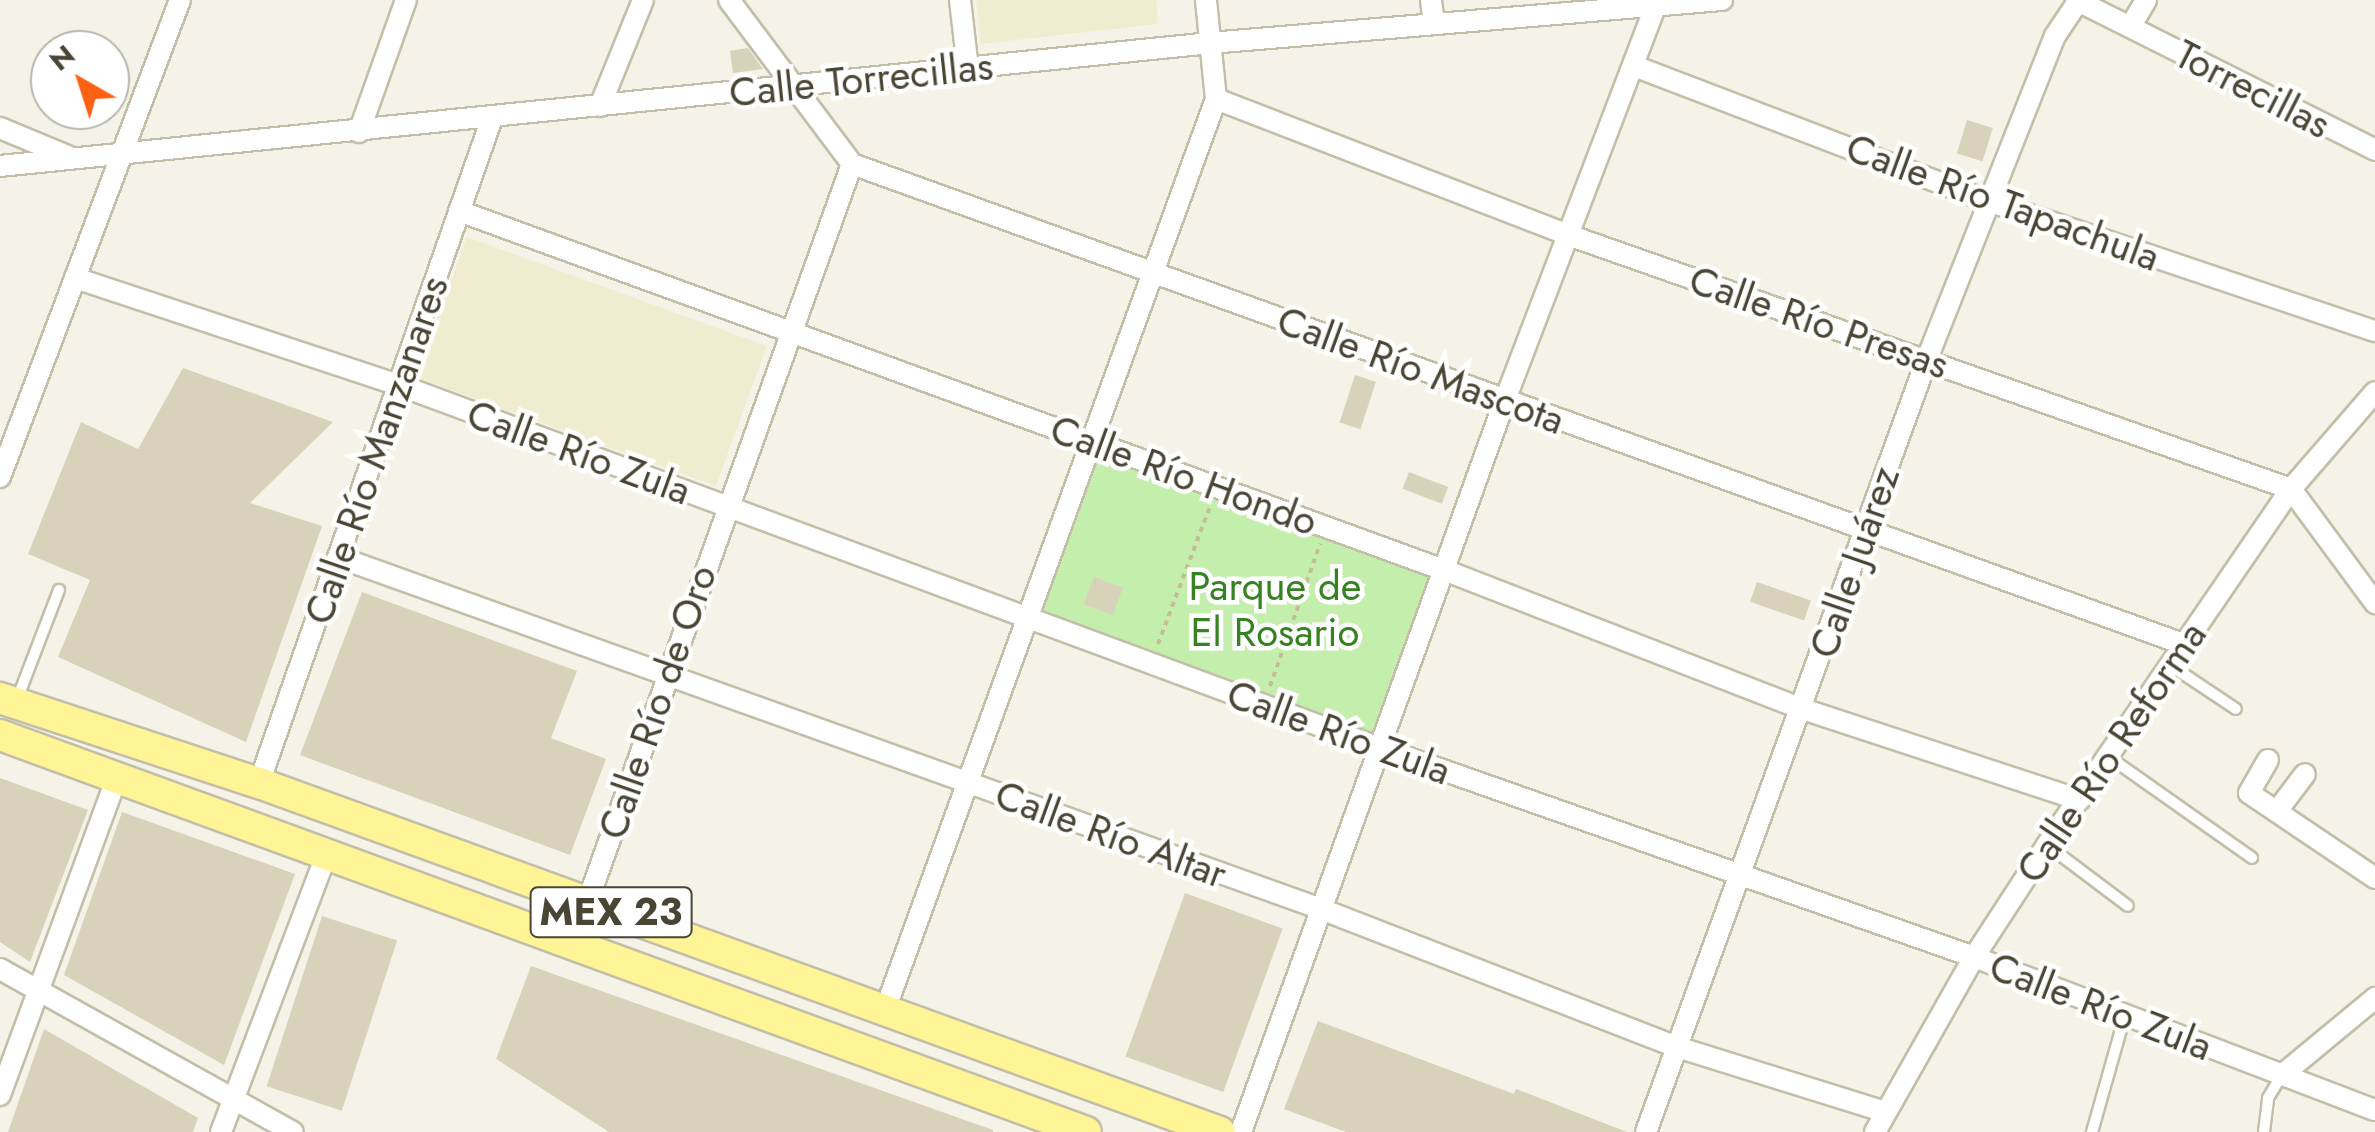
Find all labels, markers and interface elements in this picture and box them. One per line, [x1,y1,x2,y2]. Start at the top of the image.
north arrow [30,30,130,130]
street label: Torrecillas [2168,30,2338,148]
text: N [41,35,84,81]
street label: Calle Torrecillas [727,41,995,117]
street label: Calle Río Tapachula [1840,123,2166,281]
street label: Calle Río Presas [1683,255,1955,389]
street label: Calle Río Manzanares [294,270,458,630]
street label: Calle Río Mascota [1271,296,1571,444]
street label: Calle Río Zula [461,389,697,515]
street label: Calle Río Hondo [1044,405,1324,545]
street label: Calle Juárez [1799,460,1909,664]
street label: Calle Río de Oro [588,559,726,845]
park label: Parque de El Rosario [1189,562,1361,656]
street label: Calle Río Reforma [2006,612,2216,892]
street label: Calle Río Zula [1221,669,1457,795]
street label: Calle Río Altar [989,770,1233,898]
road number: MEX 23 [528,879,694,945]
street label: Calle Río Zula [1983,942,2219,1070]

